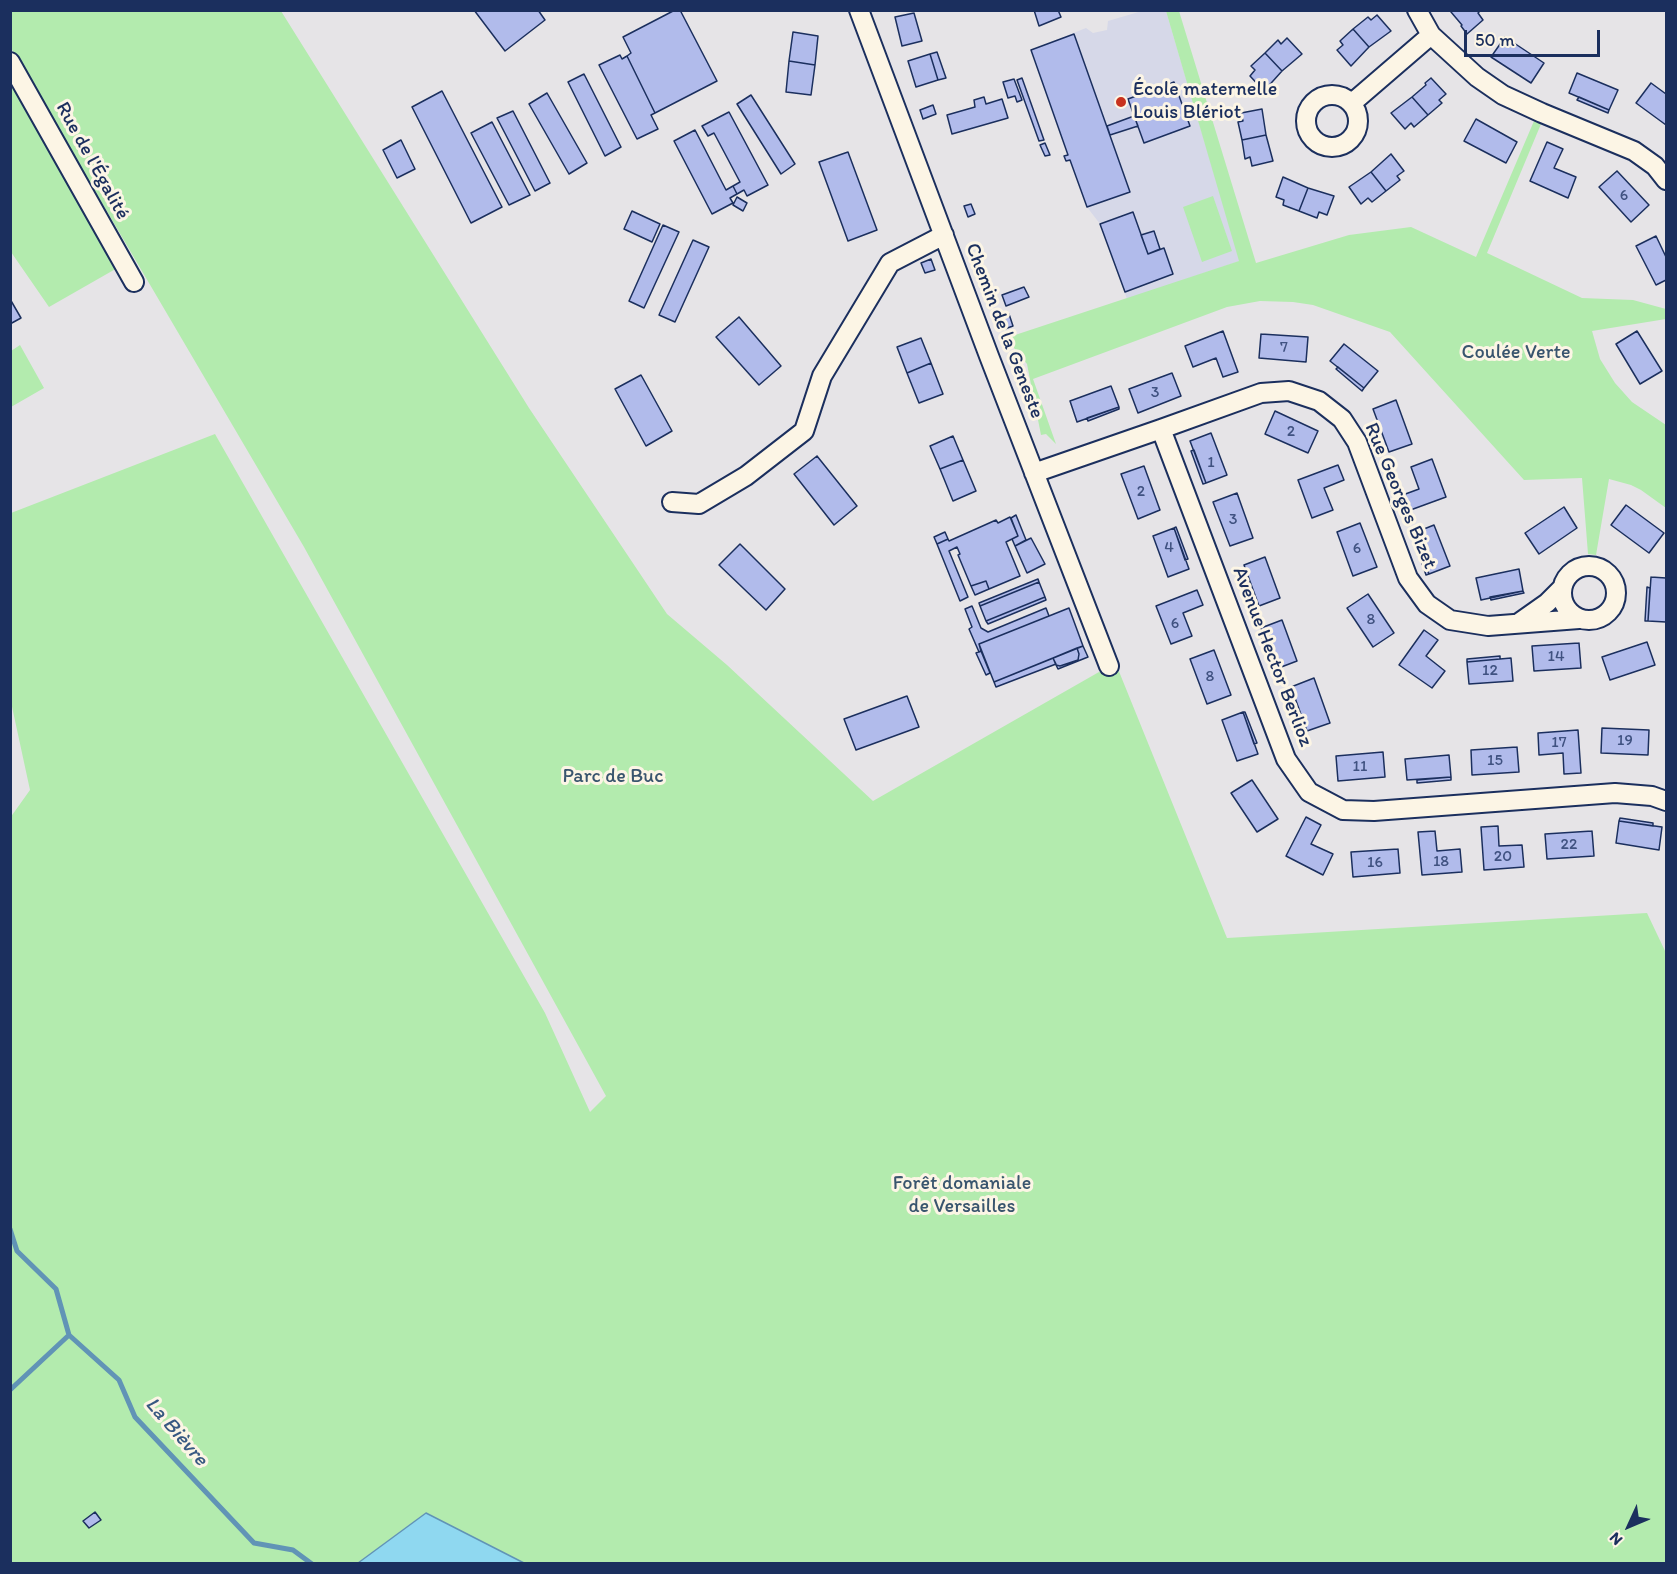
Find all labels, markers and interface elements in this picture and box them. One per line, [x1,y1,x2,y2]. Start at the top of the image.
scale bar [1467,18,1604,56]
text: 50 m [1475,29,1515,51]
place label: École maternelle Louis Blériot [1133,78,1277,125]
marker: École maternelle Louis Blériot [1114,95,1128,109]
street label: Rue de l'Égalité [50,98,134,224]
house number: 6 [1620,186,1628,206]
street label: Chemin de la Geneste [959,240,1049,422]
house number: 7 [1280,338,1288,358]
park label: Coulée Verte [1462,341,1570,365]
house number: 3 [1151,383,1159,403]
street label: Rue Georges Bizet [1358,419,1442,573]
house number: 2 [1287,422,1295,442]
house number: 1 [1207,453,1215,473]
house number: 2 [1137,482,1145,502]
house number: 3 [1229,510,1237,530]
house number: 4 [1164,538,1174,558]
house number: 6 [1353,539,1361,559]
street label: Avenue Hector Berlioz [1227,564,1317,750]
house number: 8 [1367,610,1375,630]
house number: 6 [1171,614,1179,634]
house number: 14 [1547,647,1565,667]
house number: 12 [1482,661,1498,681]
house number: 8 [1206,667,1214,687]
house number: 19 [1617,731,1633,751]
house number: 17 [1551,733,1567,753]
house number: 15 [1487,751,1503,771]
house number: 11 [1353,757,1367,777]
park label: Parc de Buc [562,765,664,789]
house number: 22 [1561,835,1577,855]
house number: 20 [1494,847,1512,867]
house number: 18 [1433,852,1449,872]
house number: 16 [1367,853,1383,873]
park label: Forêt domaniale de Versailles [893,1172,1031,1219]
water label: La Bièvre [139,1392,213,1472]
north arrow [1599,1496,1659,1556]
text: N [1605,1528,1626,1549]

